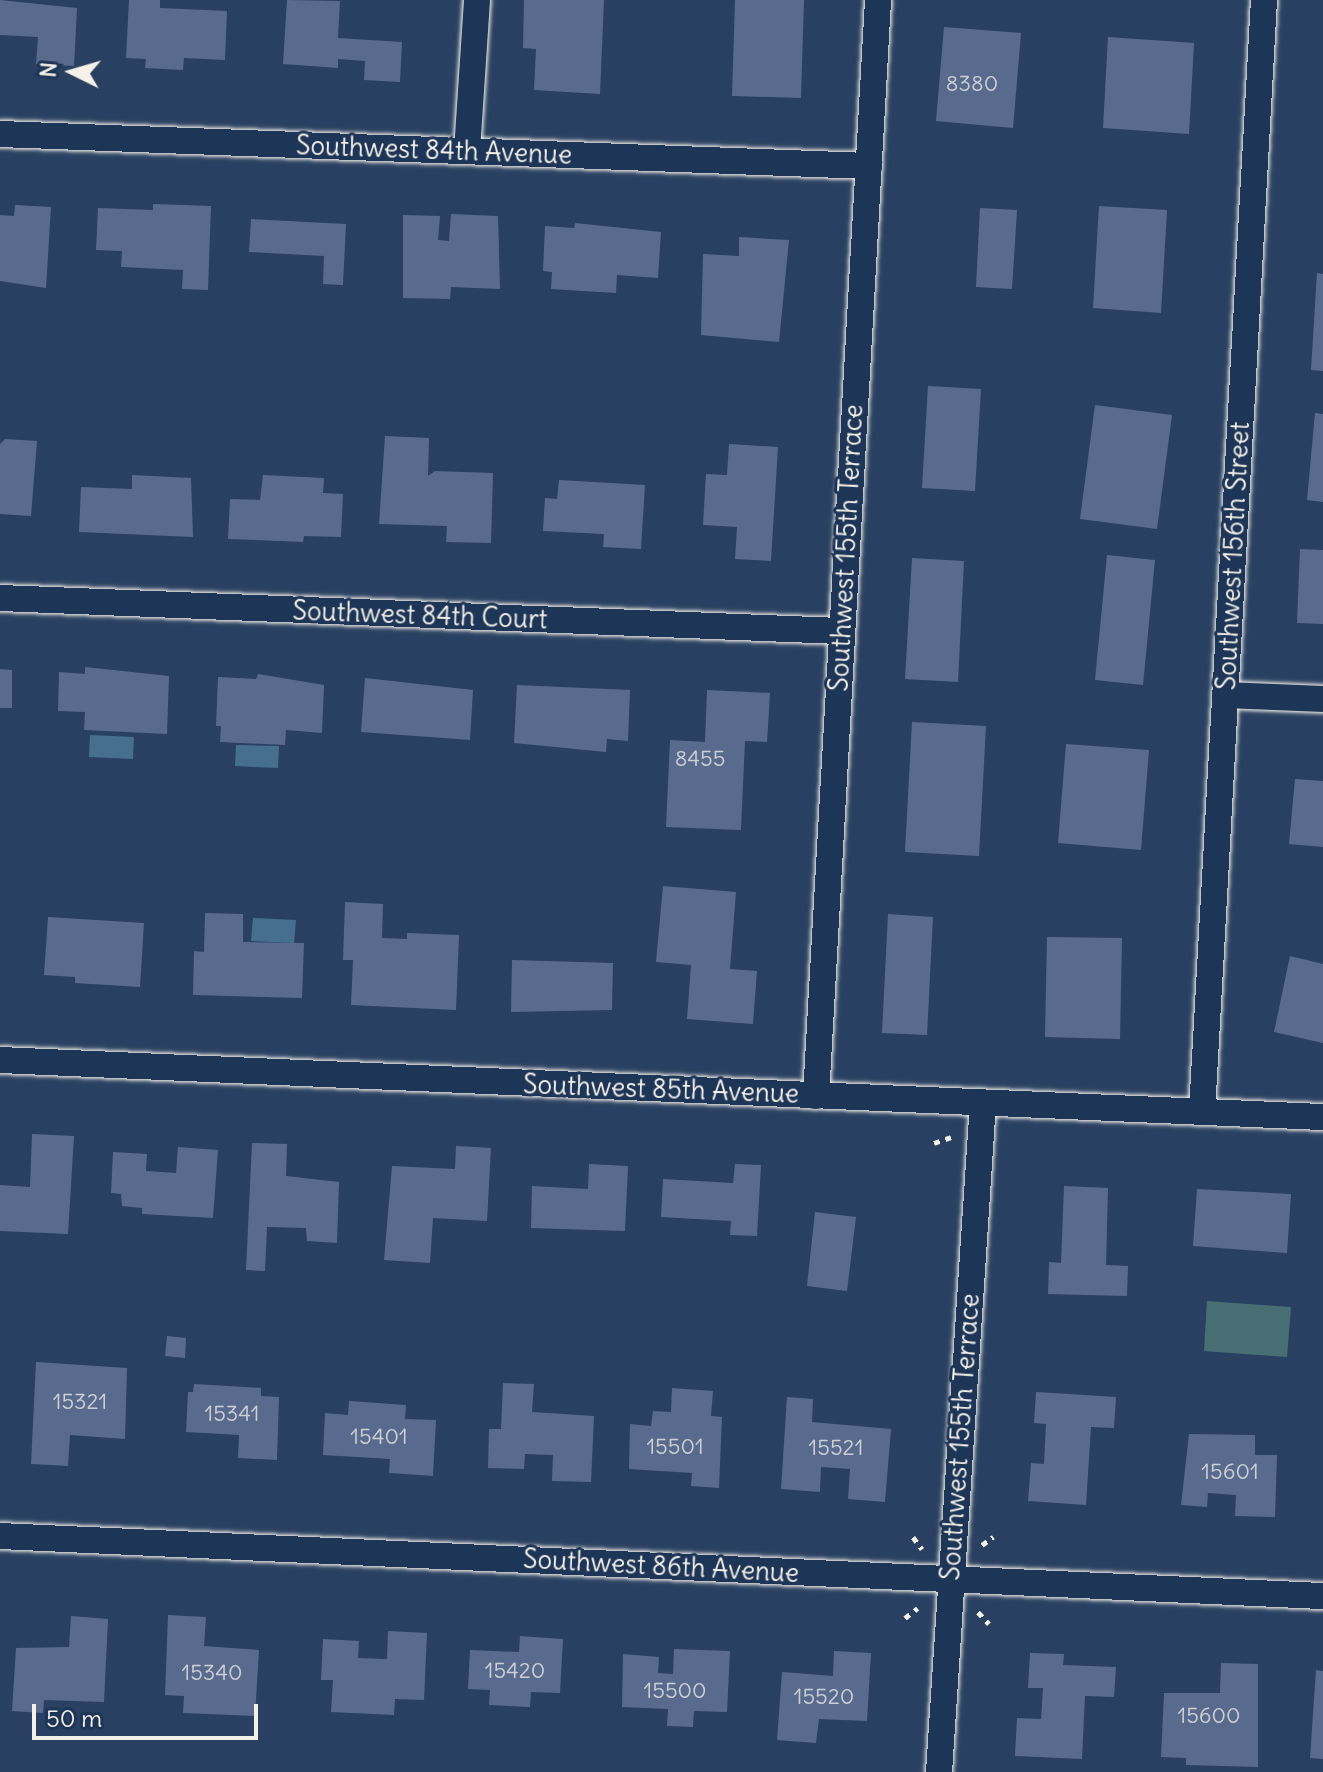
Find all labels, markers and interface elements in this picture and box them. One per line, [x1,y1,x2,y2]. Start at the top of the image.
north arrow [32,32,112,112]
text: N [33,61,63,79]
house number: 8380 [946,71,998,97]
street label: Southwest 84th Avenue [295,130,573,170]
street label: Southwest 155th Terrace [823,404,869,692]
street label: Southwest 156th Street [1210,421,1256,691]
street label: Southwest 84th Court [292,595,548,635]
house number: 8455 [675,746,725,772]
street label: Southwest 85th Avenue [522,1069,800,1109]
street label: Southwest 155th Terrace [934,1293,986,1581]
house number: 15321 [53,1389,107,1415]
house number: 15341 [204,1401,260,1427]
house number: 15401 [350,1424,408,1450]
house number: 15501 [646,1434,704,1460]
house number: 15521 [809,1435,863,1461]
house number: 15601 [1201,1459,1259,1485]
street label: Southwest 86th Avenue [522,1543,800,1589]
house number: 15420 [485,1658,545,1684]
house number: 15340 [181,1660,243,1686]
house number: 15500 [644,1678,706,1704]
house number: 15520 [794,1684,854,1710]
scale bar [36,1688,262,1738]
text: 50 m [46,1703,102,1733]
house number: 15600 [1177,1703,1241,1729]

